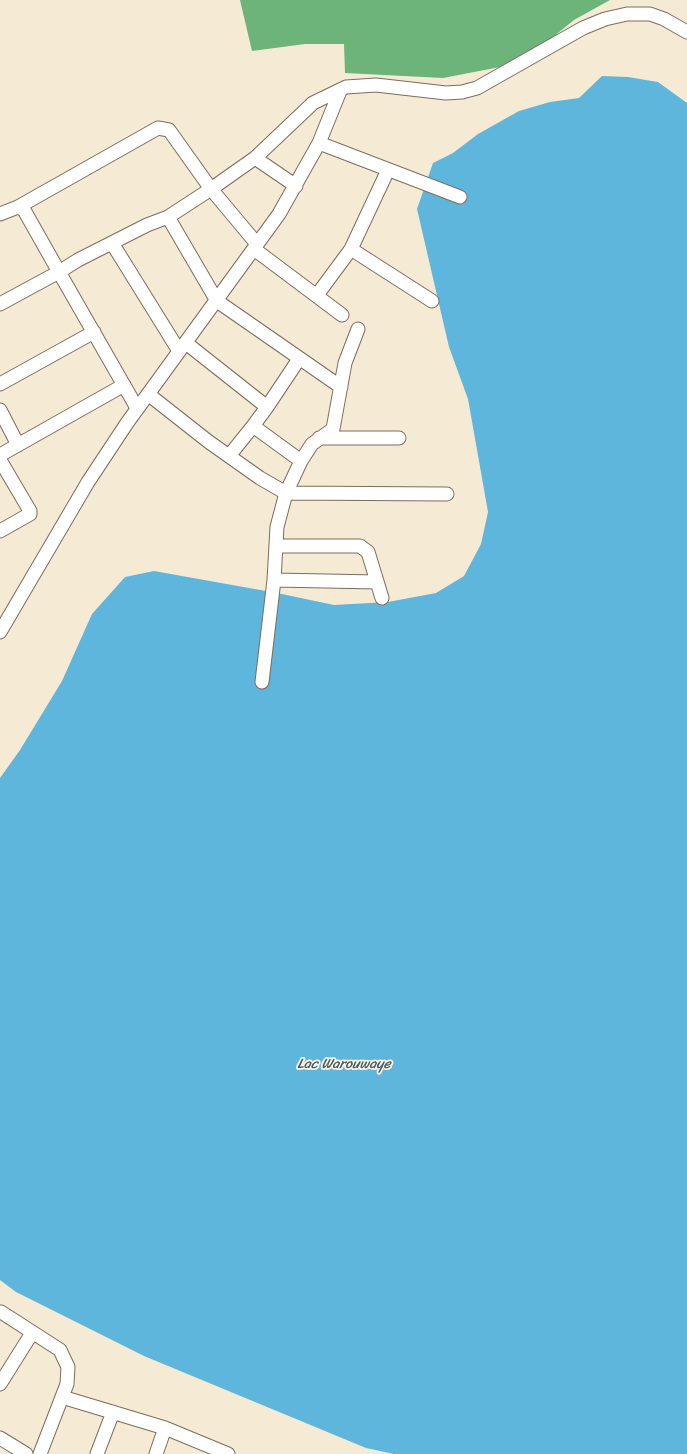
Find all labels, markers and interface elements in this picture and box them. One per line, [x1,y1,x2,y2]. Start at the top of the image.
water label: Lac Warouwaye [297,1056,391,1072]

